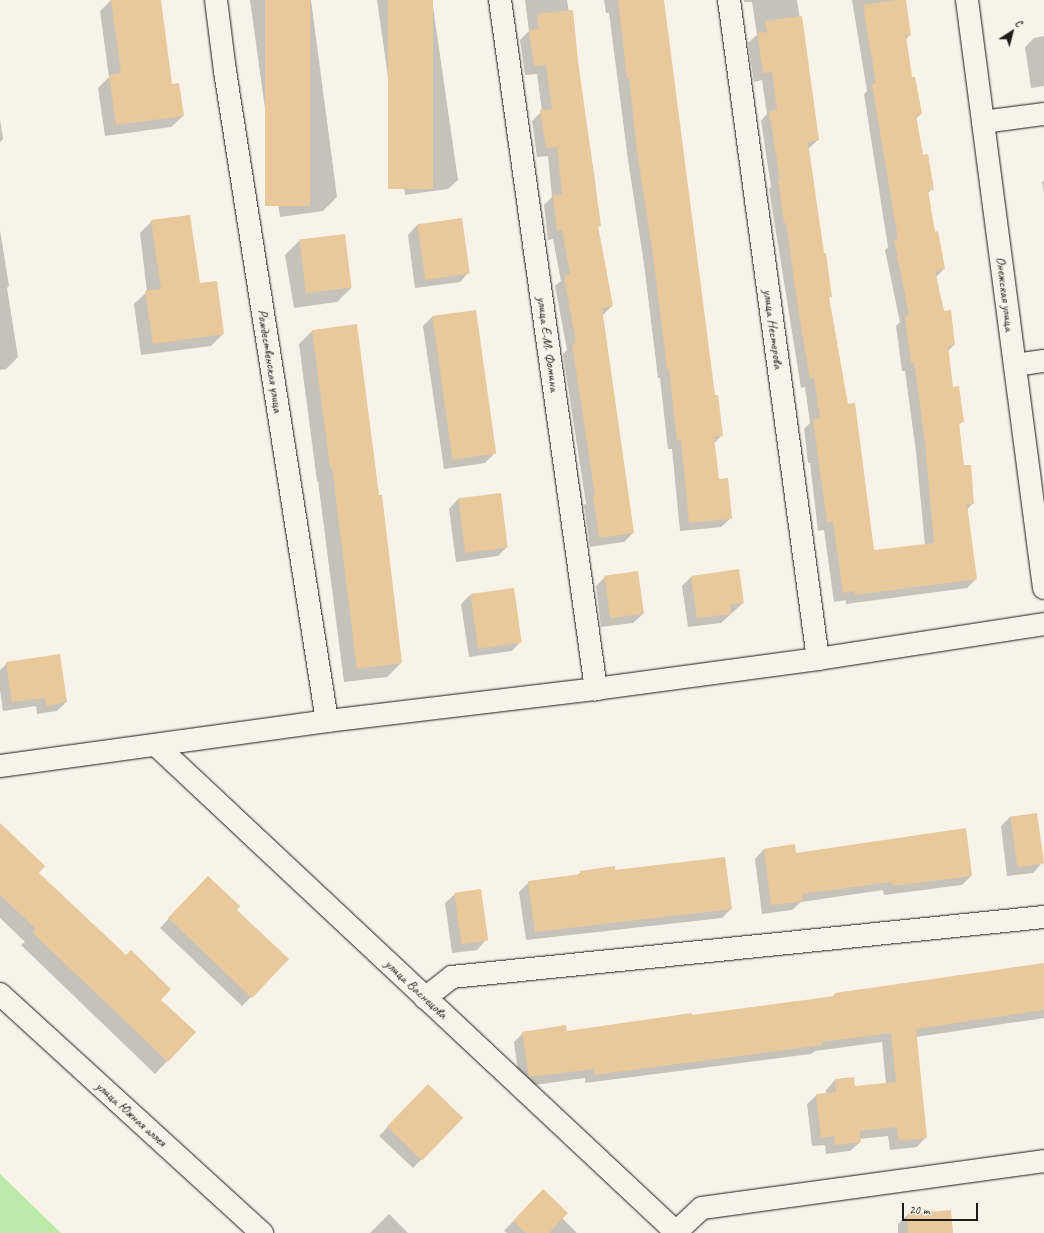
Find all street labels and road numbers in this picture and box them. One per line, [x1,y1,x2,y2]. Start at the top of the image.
street label: Онежская улица [992,256,1018,332]
street label: улица Нестерова [759,288,787,370]
street label: улица Е.М. Фомина [533,295,563,393]
street label: Рождественская улица [253,308,287,414]
street label: улица Васнецова [381,956,451,1022]
street label: улица Южная аллея [91,1077,171,1151]

